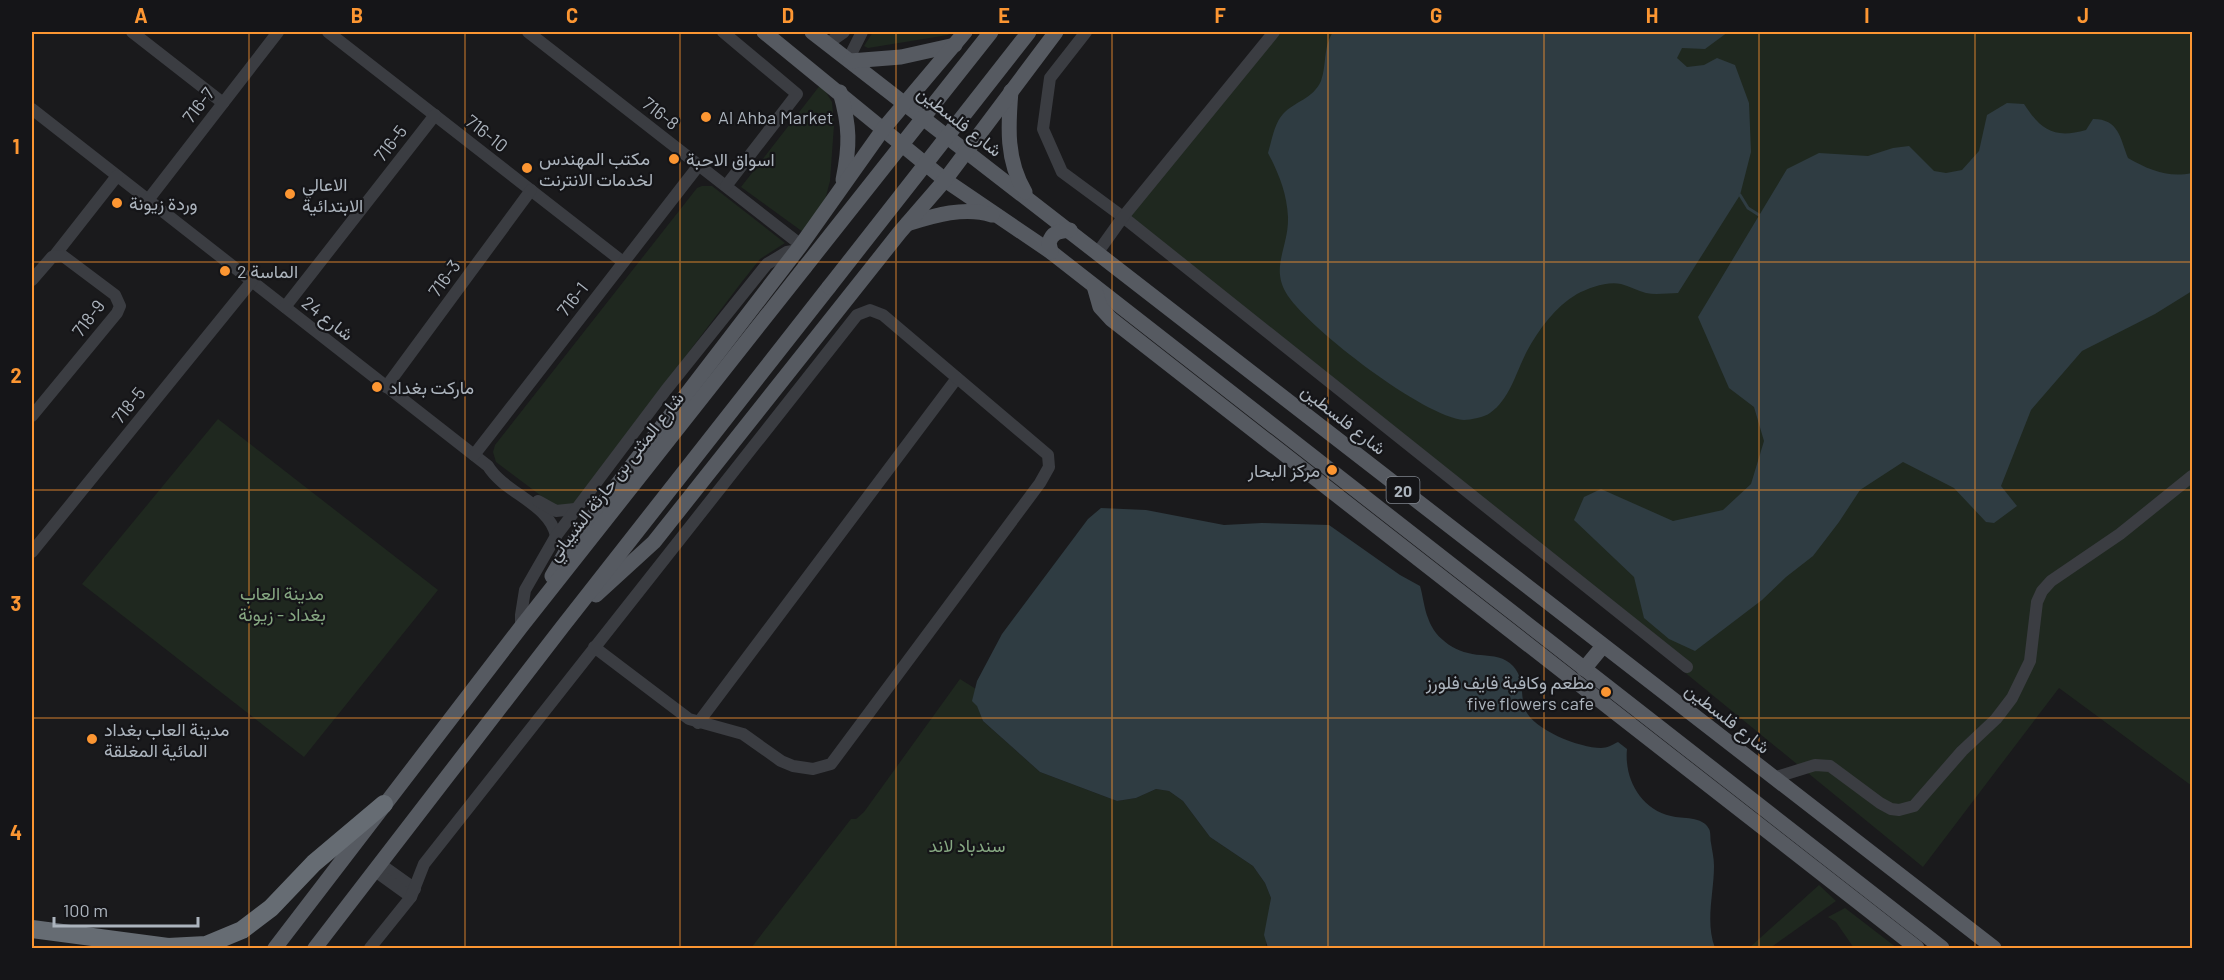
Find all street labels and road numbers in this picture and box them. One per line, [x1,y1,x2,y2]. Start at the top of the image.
street label: شارع فلسطين [912,81,1007,162]
street label: 716-7 [177,82,219,127]
street label: 716-8 [638,92,684,134]
street label: 716-10 [461,110,513,156]
street label: 716-5 [369,120,411,166]
street label: 716-3 [423,255,465,301]
street label: 716-1 [552,277,592,321]
street label: شارع 24 [297,291,358,347]
street label: 718-9 [67,295,109,341]
street label: شارع فلسطين [1296,379,1391,460]
street label: 718-5 [107,382,149,428]
street label: شارع المثنى بن حارثة الشيباني [542,387,692,568]
road number: 20 [1386,477,1420,503]
street label: شارع فلسطين [1680,678,1775,759]

